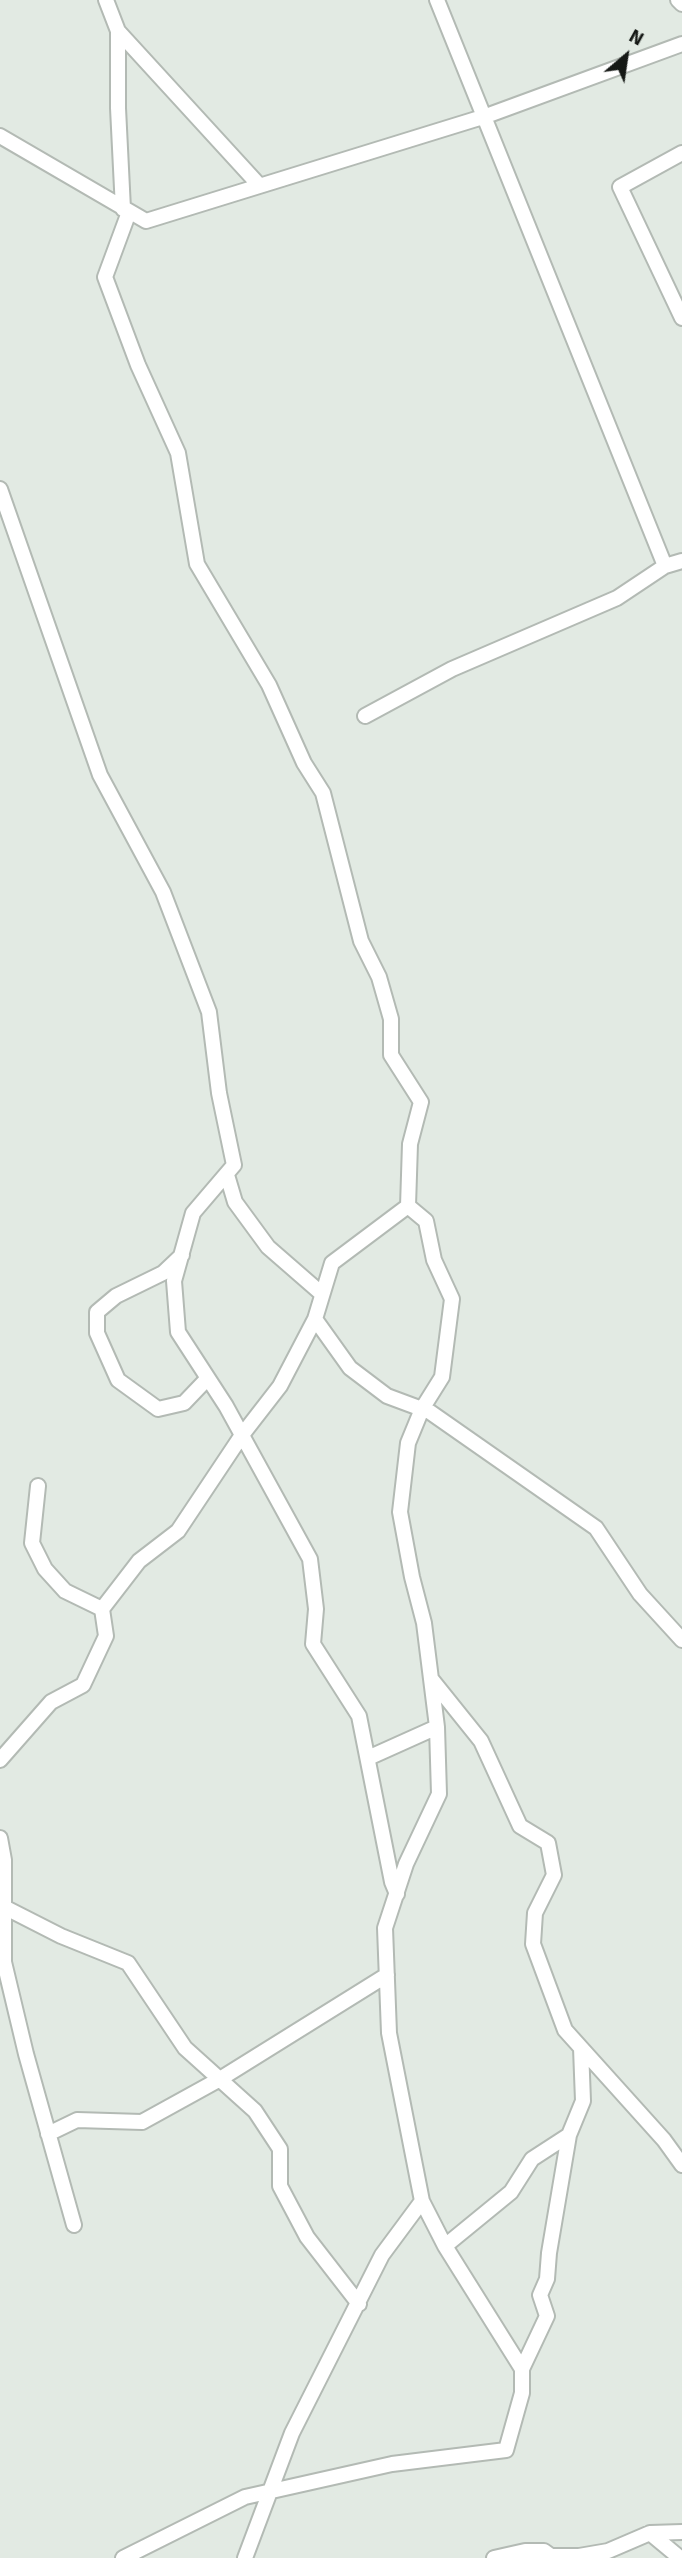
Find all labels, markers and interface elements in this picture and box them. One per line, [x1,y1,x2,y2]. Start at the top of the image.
north arrow [591,21,661,91]
text: N [625,24,648,51]

